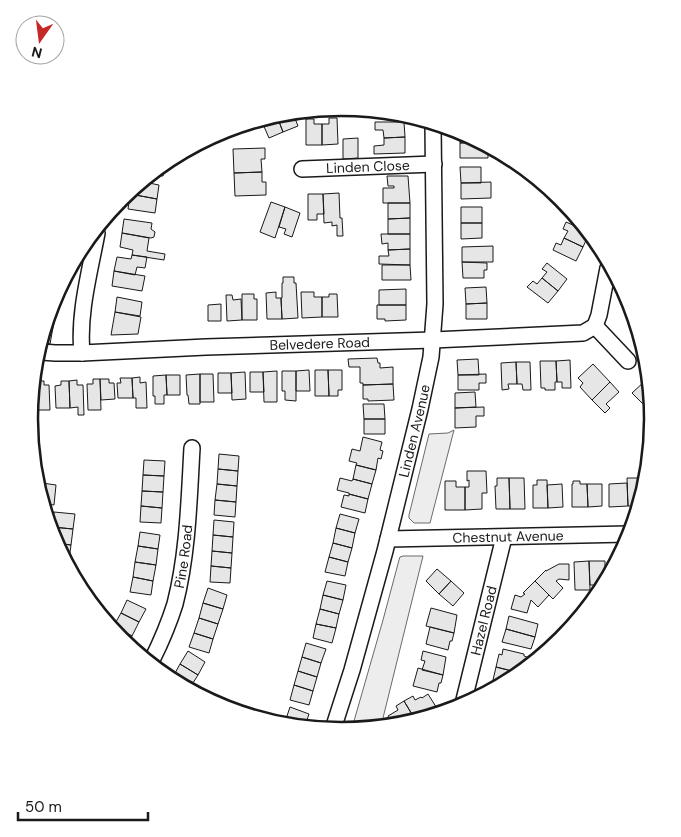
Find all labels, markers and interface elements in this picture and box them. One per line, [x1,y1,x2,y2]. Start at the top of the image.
north arrow [15,15,65,65]
text: N [30,43,44,63]
street label: Linden Close [326,156,410,177]
street label: Belvedere Road [269,333,370,354]
street label: Linden Avenue [394,383,434,479]
street label: Pine Road [170,524,196,590]
street label: Chestnut Avenue [452,526,564,547]
street label: Hazel Road [466,584,501,657]
scale bar [18,790,148,822]
text: 50 m [25,797,62,817]

